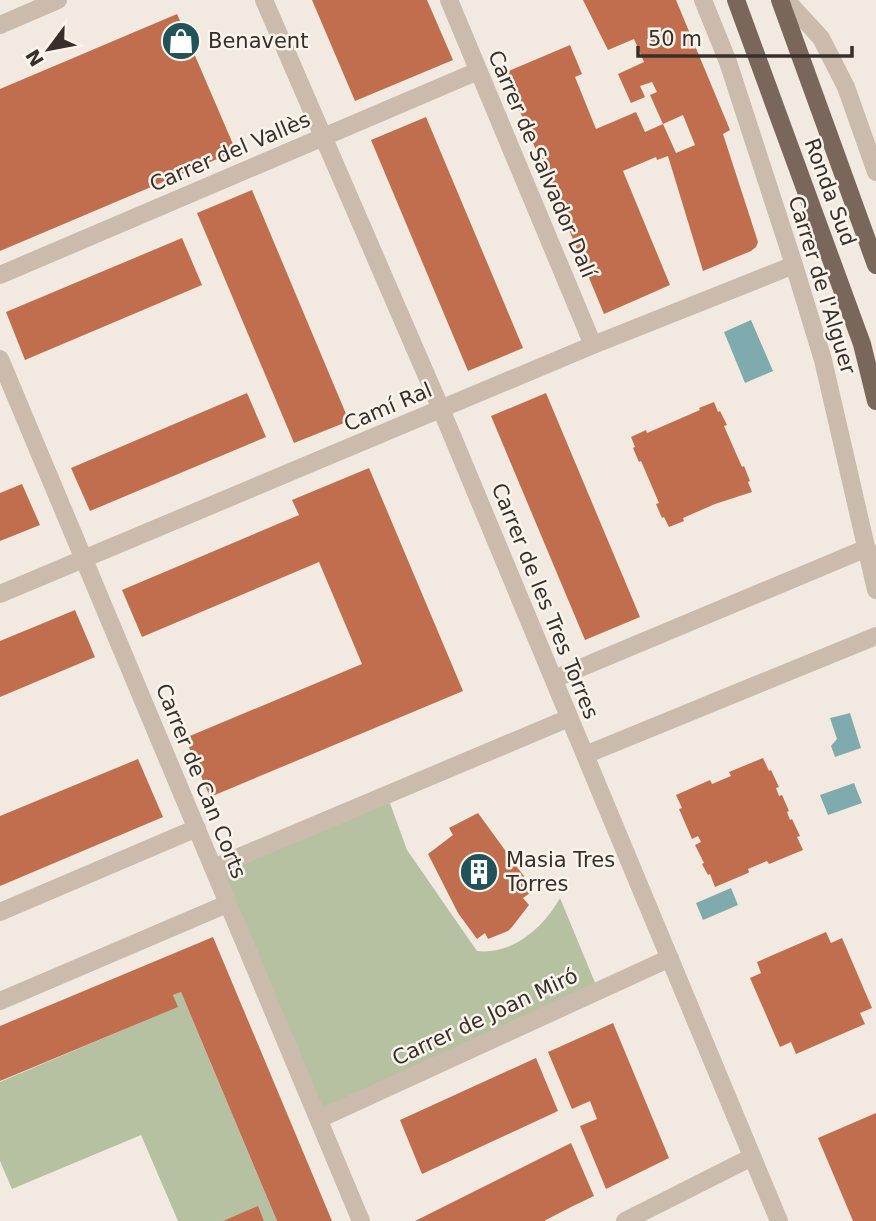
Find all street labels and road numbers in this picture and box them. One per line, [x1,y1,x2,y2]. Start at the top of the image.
street label: Carrer de Salvador Dalí [483,47,601,282]
street label: Carrer del Vallès [146,107,314,197]
street label: Ronda Sud [799,135,861,249]
street label: Carrer de l'Alguer [783,193,861,377]
street label: Camí Ral [340,378,436,436]
street label: Carrer de les Tres Torres [487,480,603,722]
street label: Carrer de Can Corts [151,680,251,882]
street label: Carrer de Joan Miró [388,963,582,1071]

